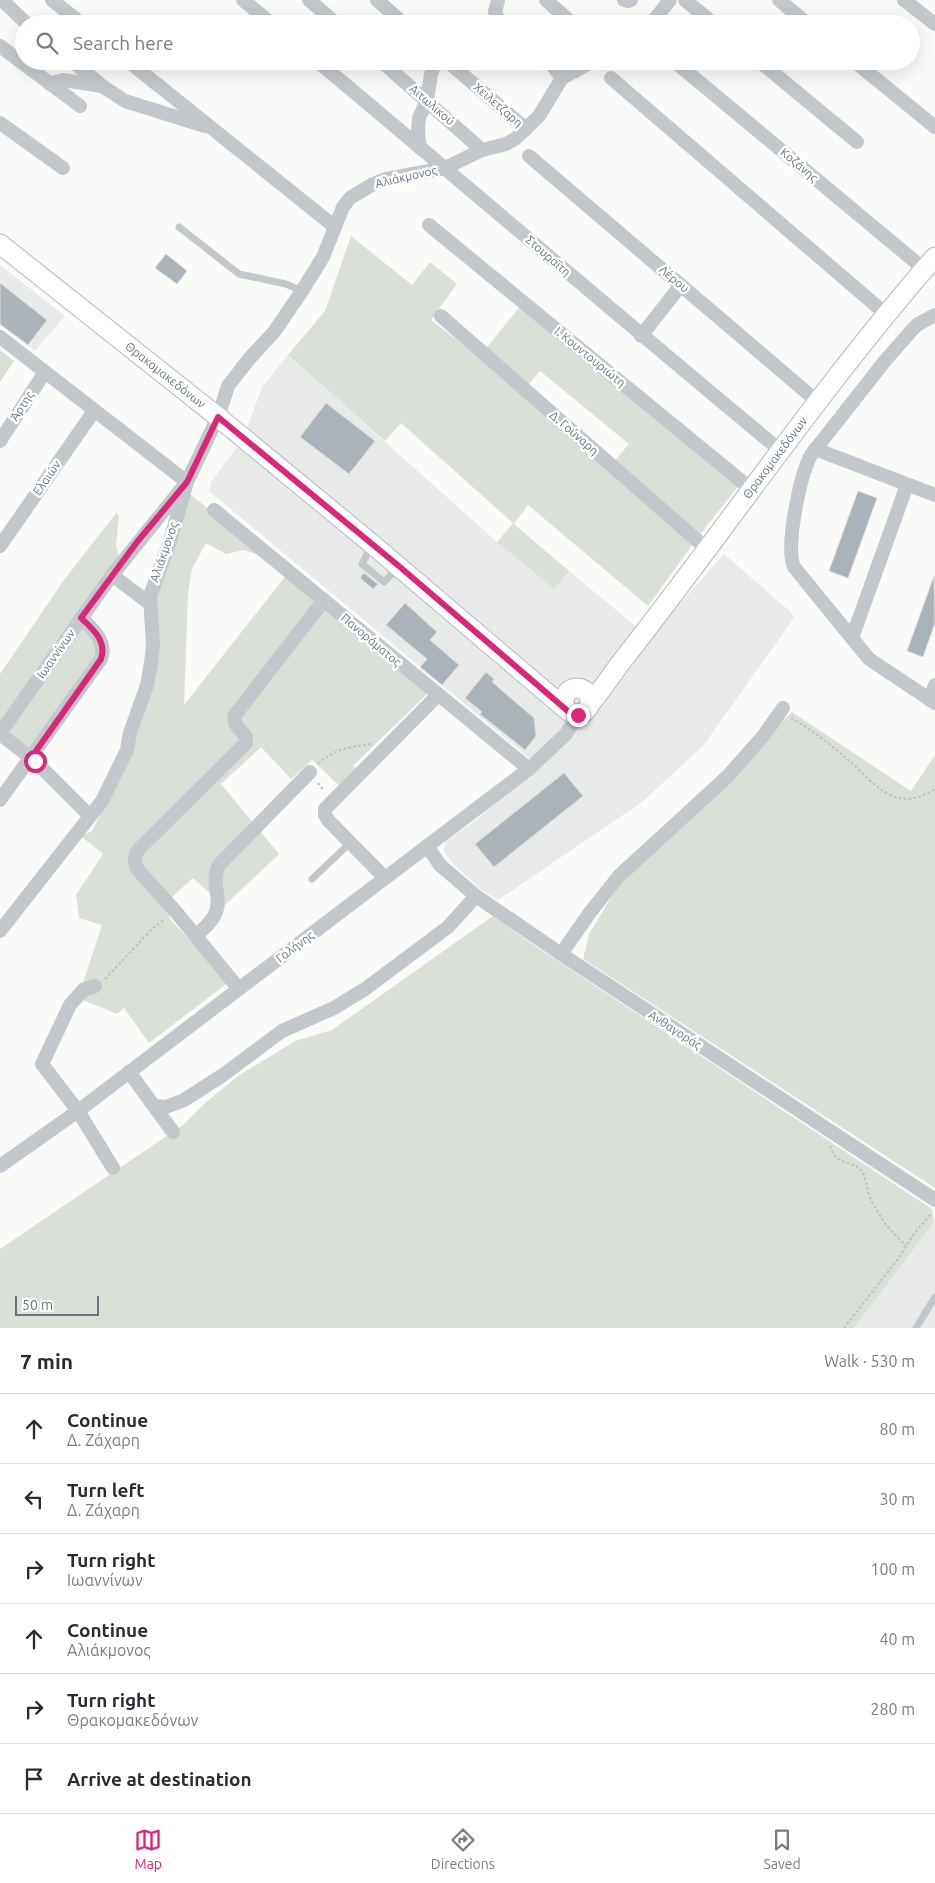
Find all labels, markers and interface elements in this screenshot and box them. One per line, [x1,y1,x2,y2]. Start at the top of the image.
search box [15,15,920,70]
icon: search [33,29,61,57]
text: Search here [73,32,173,54]
street label: Χειλετζαρη [471,80,525,129]
street label: Αιτωλικού [407,82,457,128]
street label: Κοζάνης [777,145,821,185]
street label: Αλιάκμονος [374,163,439,191]
street label: Στουραΐτη [523,233,573,279]
street label: Λέρου [657,263,692,295]
street label: Ι. Κουντουριώτη [552,324,628,389]
street label: Θρακομακεδόνων [123,339,208,411]
street label: Άρτης [7,388,37,423]
street label: Δ. Γούναρη [547,408,601,457]
street label: Θρακομακεδόνων [740,414,810,501]
street label: Ελαιών [30,458,63,497]
street label: Αλιάκμονος [147,520,181,584]
street label: Πανοράματος [338,611,404,670]
street label: Ιωαννίνων [34,627,77,681]
route end [567,704,590,727]
route start [24,750,47,773]
street label: Γαλήνης [273,928,317,966]
street label: Ανθαγοράς [646,1008,705,1053]
scale bar [15,1293,99,1316]
text: 50 m [22,1297,53,1313]
text: 7 min [20,1349,73,1373]
text: Walk · 530 m [824,1352,915,1370]
text: Continue [67,1409,148,1431]
icon: ahead [20,1415,48,1443]
text: 80 m [879,1420,915,1438]
text: Δ. Ζάχαρη [67,1431,140,1449]
text: Turn left [67,1479,145,1501]
icon: left [20,1485,48,1513]
text: 30 m [879,1490,915,1508]
text: Δ. Ζάχαρη [67,1501,140,1519]
text: Turn right [67,1549,155,1571]
icon: right [20,1555,48,1583]
text: 100 m [870,1560,915,1578]
text: Ιωαννίνων [67,1571,143,1589]
text: Continue [67,1619,148,1641]
icon: ahead [20,1625,48,1653]
text: 40 m [879,1630,915,1648]
text: Αλιάκμονος [67,1641,151,1659]
text: Turn right [67,1689,155,1711]
icon: right [20,1695,48,1723]
text: 280 m [870,1700,915,1718]
text: Θρακομακεδόνων [67,1711,198,1729]
icon: arrive [20,1765,48,1793]
text: Arrive at destination [67,1768,252,1790]
tab: Map [134,1826,162,1872]
tab: Directions [431,1826,495,1872]
tab: Saved [763,1826,801,1872]

